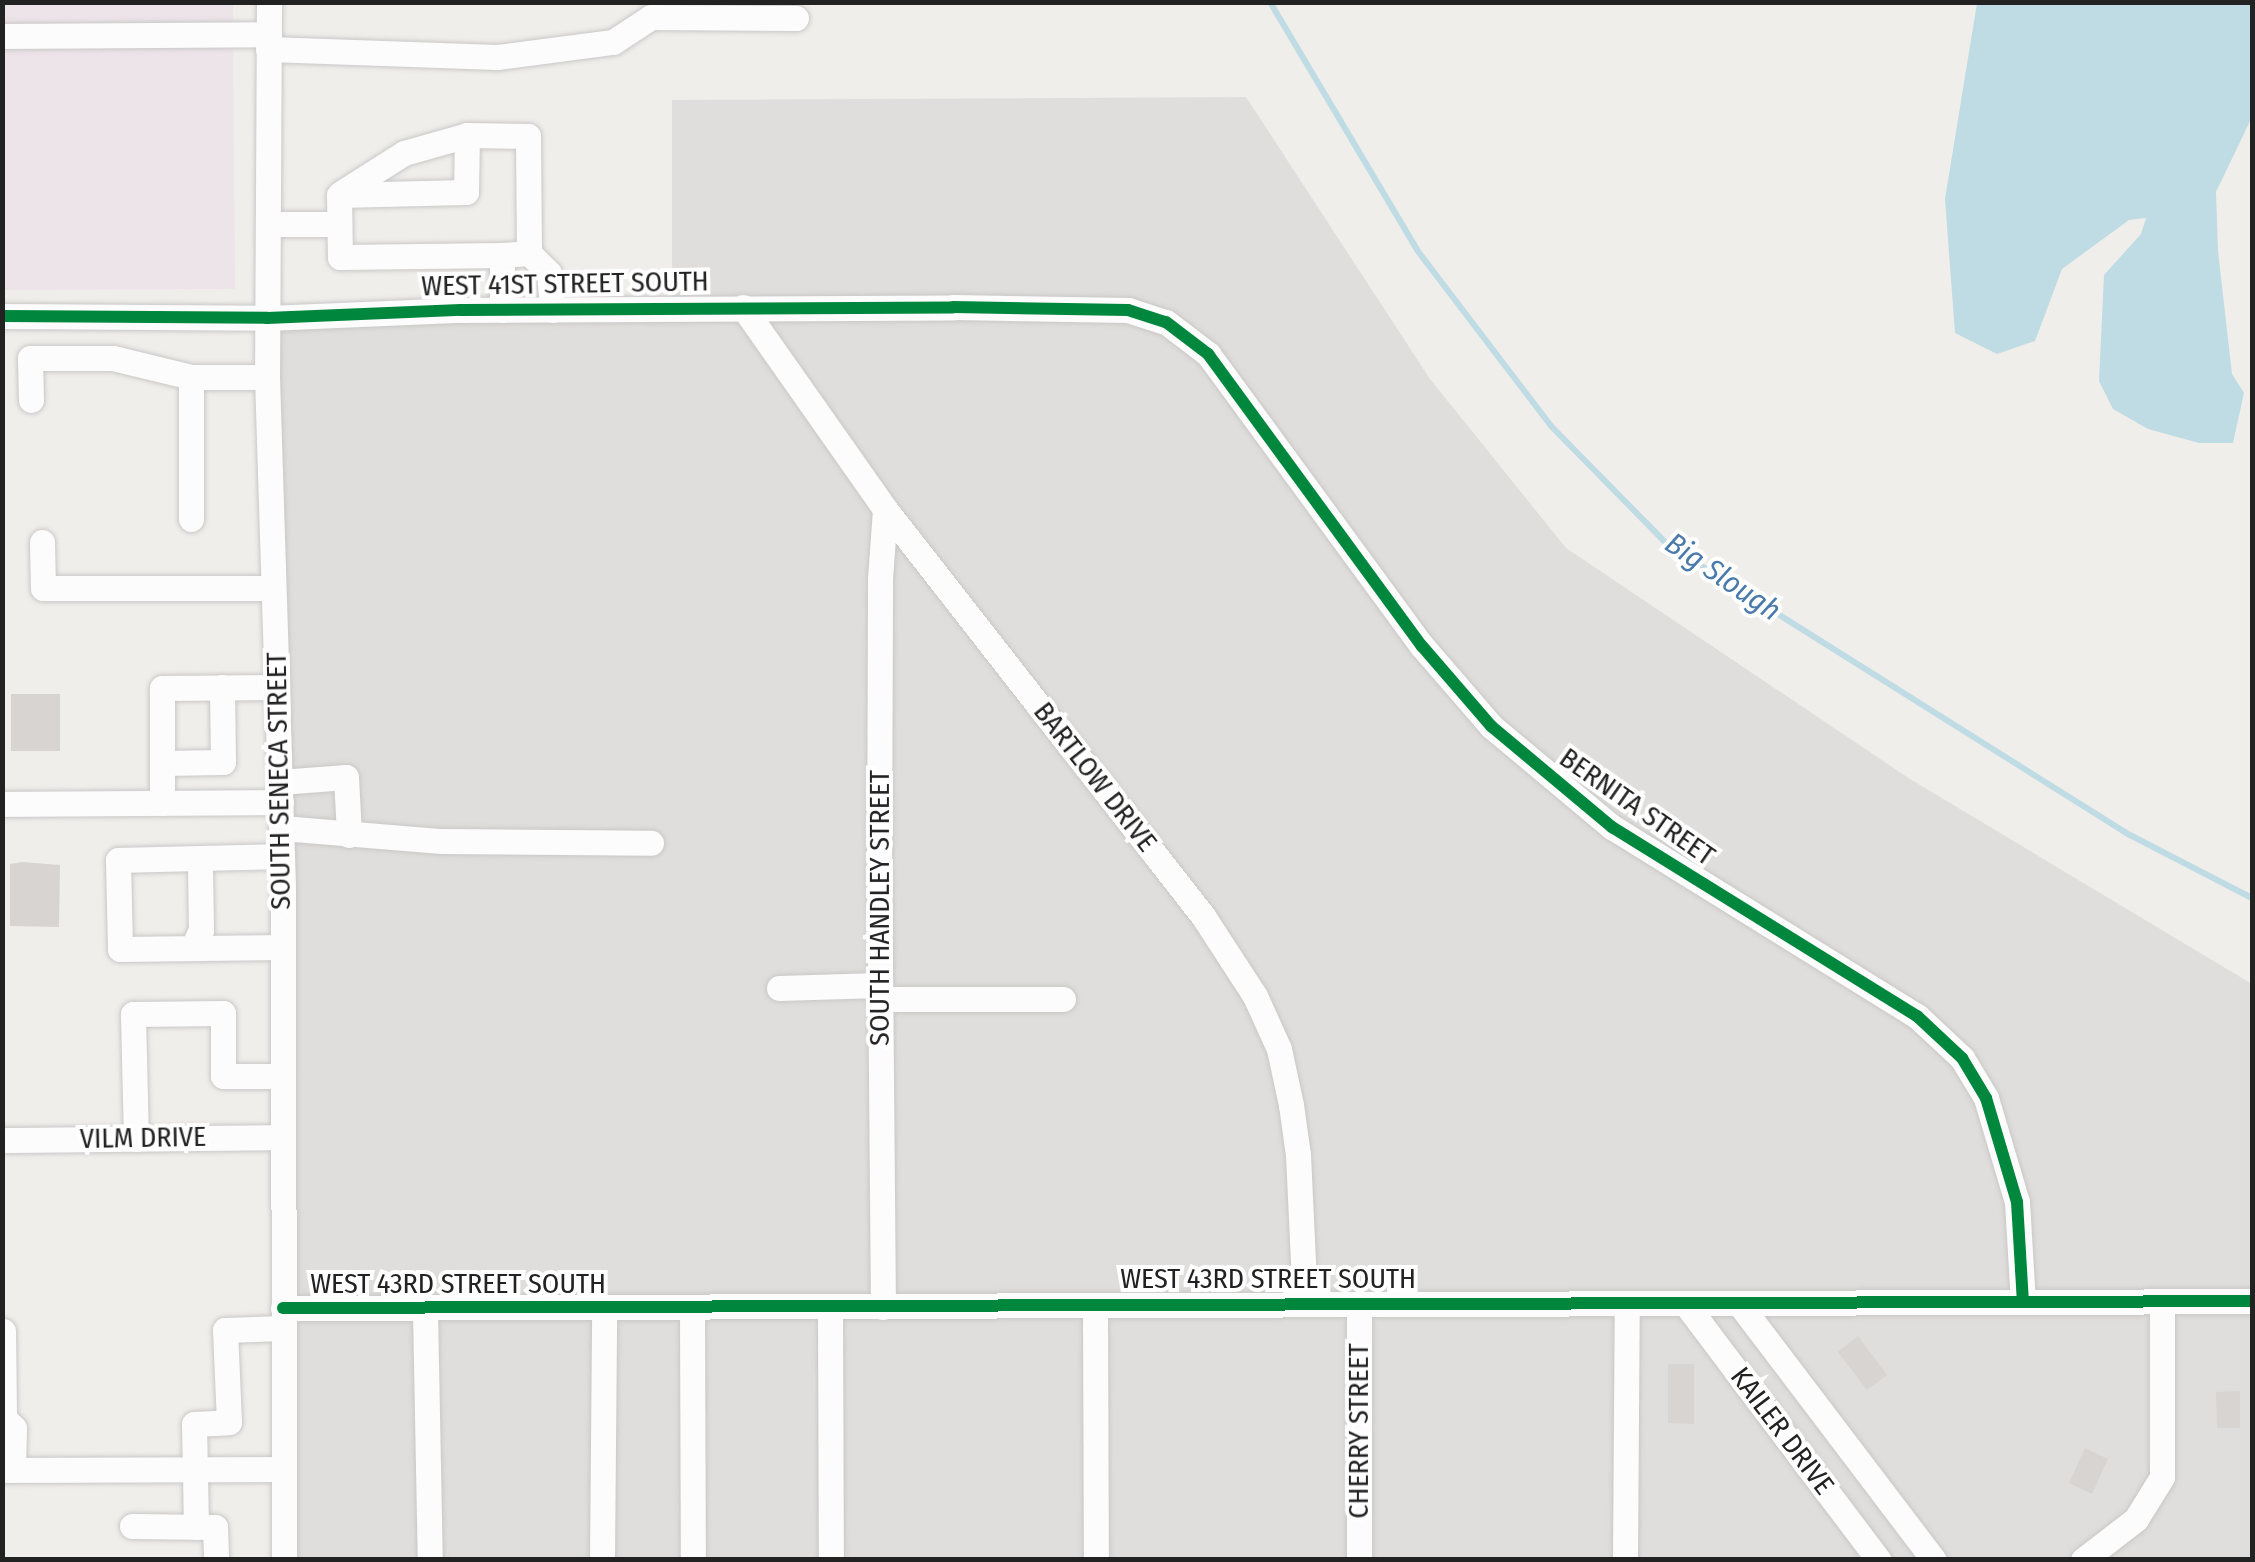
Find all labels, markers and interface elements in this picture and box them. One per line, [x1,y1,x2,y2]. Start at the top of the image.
street label: WEST 41ST STREET SOUTH [421,265,709,303]
water label: Big Slough [1658,525,1788,629]
street label: SOUTH SENECA STREET [260,652,298,910]
street label: BARTLOW DRIVE [1026,696,1164,858]
street label: BERNITA STREET [1553,741,1721,873]
street label: SOUTH HANDLEY STREET [863,770,897,1046]
street label: VILM DRIVE [79,1120,207,1156]
street label: WEST 43RD STREET SOUTH [1120,1262,1416,1296]
street label: WEST 43RD STREET SOUTH [310,1267,606,1301]
street label: CHERRY STREET [1342,1343,1376,1519]
street label: KAILER DRIVE [1723,1361,1841,1501]

